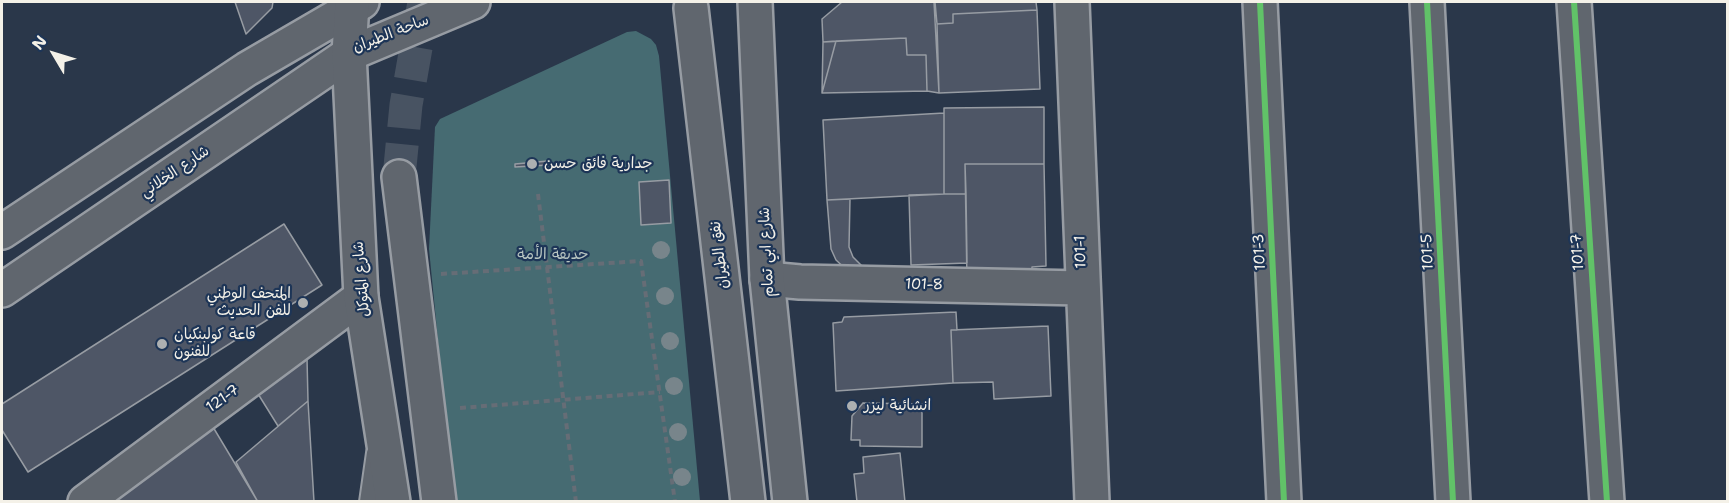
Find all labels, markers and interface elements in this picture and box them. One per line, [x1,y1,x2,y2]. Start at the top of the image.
street label: ساحة الطيران [350,11,432,57]
north arrow [24,24,84,84]
text: N [27,31,52,54]
street label: شارع الخلاني [137,142,213,202]
place label: جدارية فائق حسن [544,155,652,173]
marker: جدارية فائق حسن [525,157,539,171]
street label: شارع ابي تمام [756,207,778,297]
street label: نفق الطيران [707,220,733,290]
street label: 101-3 [1250,233,1270,271]
street label: 101-5 [1418,233,1438,271]
street label: 101-7 [1568,233,1588,271]
street label: 101-1 [1071,235,1091,269]
street label: شارع المتوكل [350,240,374,318]
park label: حديقة الأمة [517,246,589,264]
street label: 101-8 [905,276,943,294]
place label: المتحف الوطني للفن الحديث [207,285,291,320]
marker: المتحف الوطني للفن الحديث [296,296,310,310]
place label: قاعة كولبنكيان للفنون [174,326,256,361]
marker: قاعة كولبنكيان للفنون [155,337,169,351]
street label: 121-7 [203,381,243,417]
place label: انشائية ليزر [864,397,931,415]
marker: انشائية ليزر [845,399,859,413]

